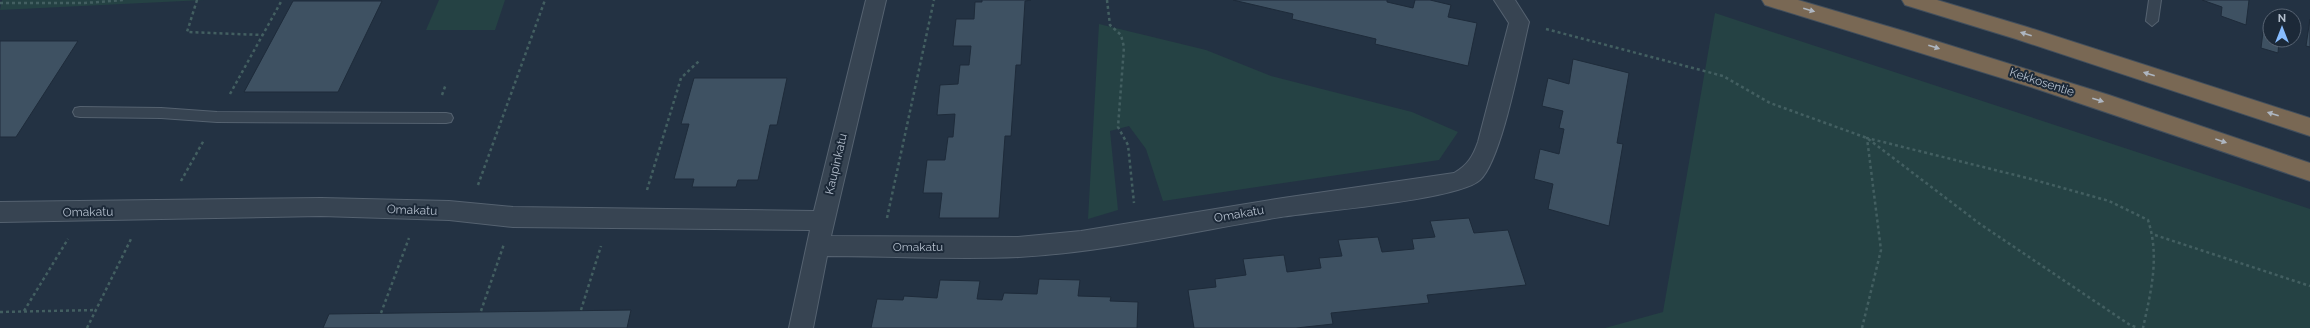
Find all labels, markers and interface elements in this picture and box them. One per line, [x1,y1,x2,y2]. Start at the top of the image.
one-way arrow [1803,8,1815,14]
north arrow [2262,8,2302,48]
text: N [2278,12,2286,25]
one-way arrow [2019,31,2031,37]
one-way arrow [1928,44,1940,50]
street label: Kekkosentie [2008,65,2076,99]
one-way arrow [2143,71,2155,77]
one-way arrow [2092,97,2104,103]
one-way arrow [2267,111,2279,117]
street label: Kaupinkatu [822,132,850,196]
one-way arrow [2215,138,2227,144]
street label: Omakatu [387,202,437,218]
street label: Omakatu [1213,203,1265,225]
street label: Omakatu [63,205,113,219]
street label: Omakatu [893,240,943,254]

